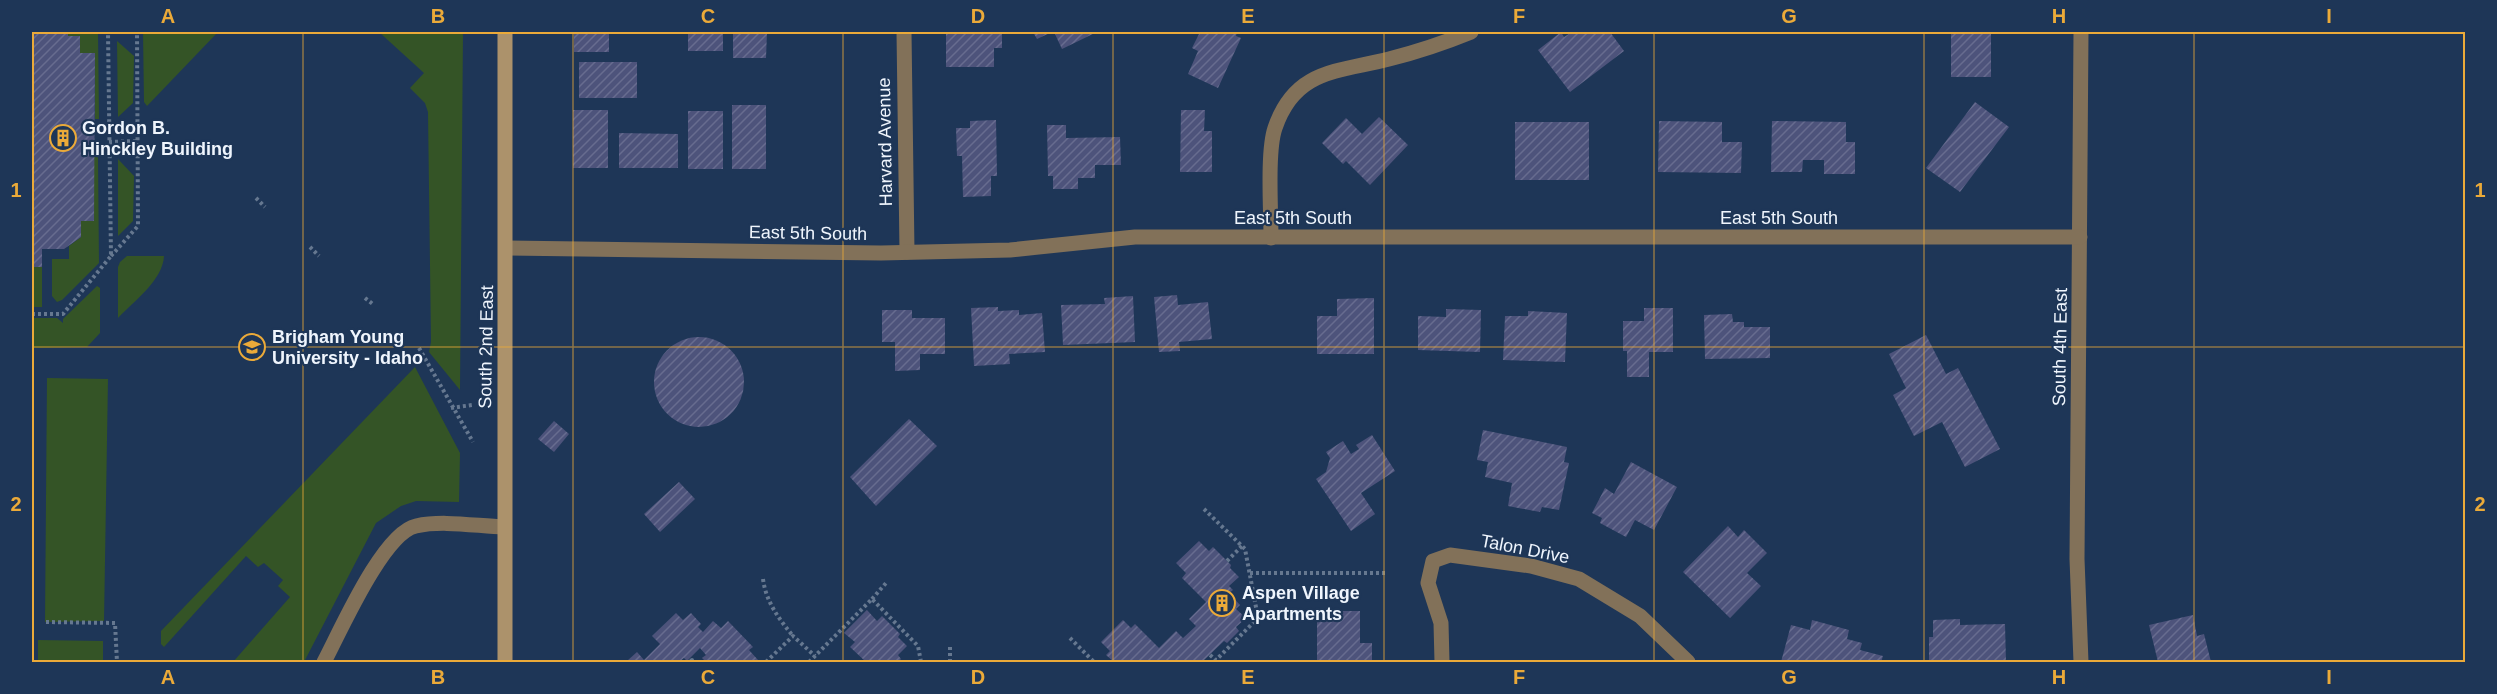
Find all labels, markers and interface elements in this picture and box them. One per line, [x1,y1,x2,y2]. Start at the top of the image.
text: A [161,5,175,27]
text: B [431,5,445,27]
text: C [701,5,715,27]
text: D [971,5,985,27]
text: E [1241,5,1255,27]
text: F [1513,5,1525,27]
text: G [1781,5,1797,27]
text: H [2052,5,2066,27]
text: I [2326,5,2332,27]
street label: Harvard Avenue [874,77,896,207]
place label: Gordon B. Hinckley Building [82,118,233,159]
building icon: Gordon B. Hinckley Building [48,123,78,153]
text: 1 [10,179,22,201]
text: 1 [2474,179,2486,201]
street label: East 5th South [1234,208,1352,228]
street label: East 5th South [1720,208,1838,228]
street label: East 5th South [749,222,867,244]
street label: South 2nd East [475,285,497,409]
street label: South 4th East [2049,288,2071,406]
place label: Brigham Young University - Idaho [272,327,423,368]
school or university icon: Brigham Young University - Idaho [237,332,267,362]
text: 2 [10,493,22,515]
text: 2 [2474,493,2486,515]
street label: Talon Drive [1479,531,1571,567]
place label: Aspen Village Apartments [1242,583,1360,624]
building icon: Aspen Village Apartments [1207,588,1237,618]
text: A [161,666,175,688]
text: B [431,666,445,688]
text: C [701,666,715,688]
text: D [971,666,985,688]
text: E [1241,666,1255,688]
text: F [1513,666,1525,688]
text: G [1781,666,1797,688]
text: H [2052,666,2066,688]
text: I [2326,666,2332,688]

